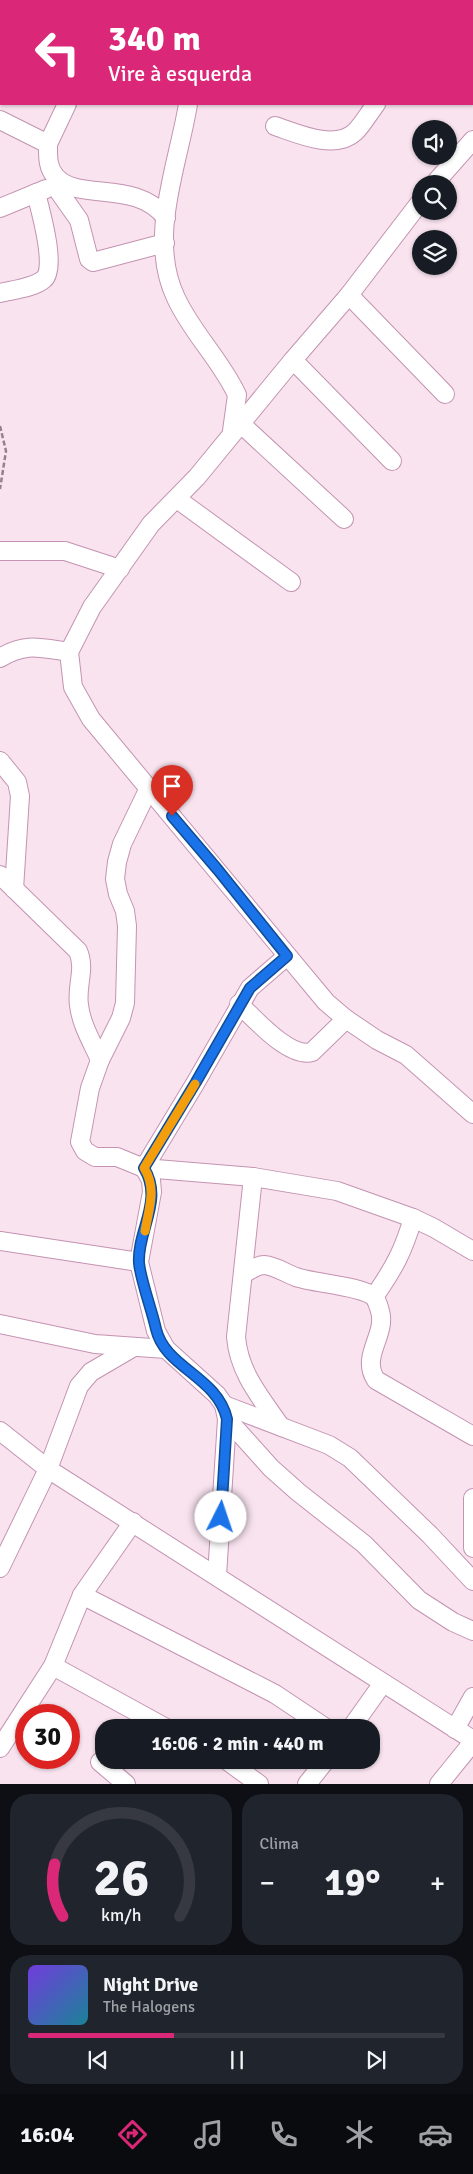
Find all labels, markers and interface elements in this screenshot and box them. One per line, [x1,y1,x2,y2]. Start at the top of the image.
text: 340 m [108,17,201,60]
icon: left [25,20,90,85]
text: Vire à esquerda [108,60,252,87]
map controls [412,120,457,275]
button: sound [412,120,457,165]
button: search [412,175,457,220]
button: layers [412,230,457,275]
pin [151,765,193,816]
icon: arrive [158,772,186,800]
position arrow [194,1490,246,1542]
speed limit sign: 30 [15,1704,80,1769]
text: 16:06 · 2 min · 440 m [151,1732,324,1756]
text: Clima [260,1834,299,1854]
text: 26 [93,1846,149,1910]
text: 19° [324,1859,380,1906]
text: − [260,1866,275,1900]
text: + [430,1866,445,1900]
text: km/h [101,1904,141,1926]
text: Night Drive [103,1973,198,1997]
text: The Halogens [103,1997,195,2017]
icon: previous [84,2046,112,2074]
icon: pause [223,2046,251,2074]
icon: next [362,2046,390,2074]
icon: directions [115,2117,150,2152]
icon: music [191,2117,226,2152]
icon: phone [266,2117,301,2152]
icon: climate [342,2117,377,2152]
icon: car [418,2117,453,2152]
text: 16:04 [20,2121,74,2148]

